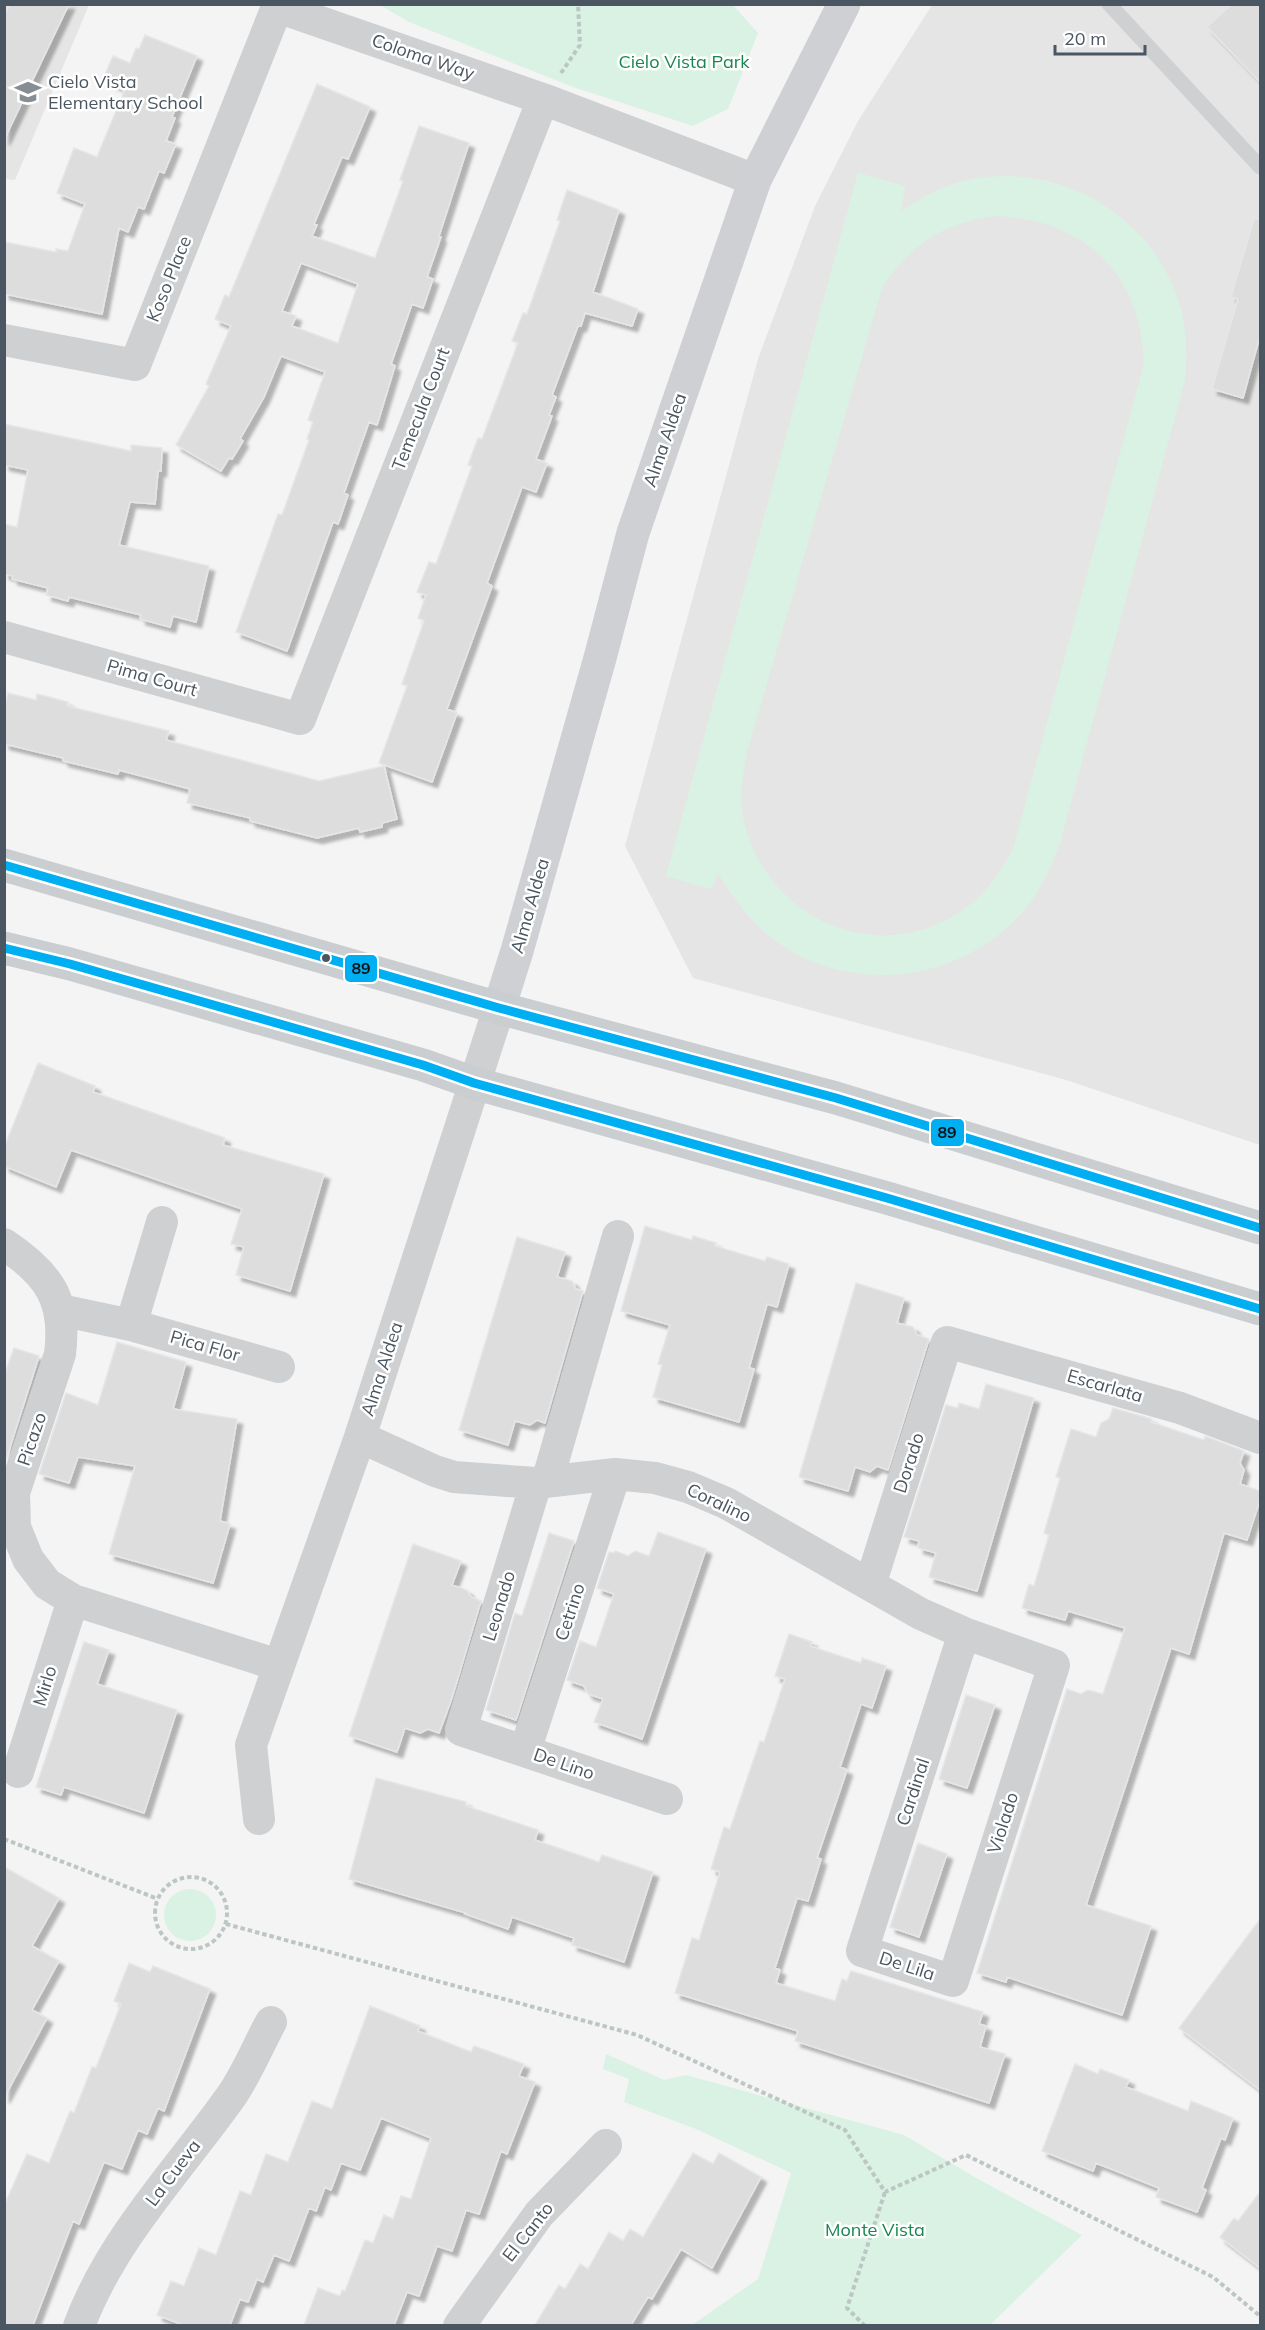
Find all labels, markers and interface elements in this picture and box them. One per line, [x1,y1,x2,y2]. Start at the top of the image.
scale bar [1055,18,1145,56]
text: 20 m [1064,27,1106,50]
street label: Coloma Way [369,28,478,85]
park label: Cielo Vista Park [618,50,750,73]
place label: Cielo Vista Elementary School [48,70,203,114]
school or university icon: Cielo Vista Elementary School [13,77,43,107]
street label: Koso Place [141,232,196,325]
street label: Temecula Court [387,344,454,473]
street label: Alma Aldea [638,390,691,490]
street label: Pima Court [104,654,200,701]
street label: Alma Aldea [505,856,554,956]
unlabelled marker [320,952,332,964]
line badge: 89 [344,954,378,983]
text: 89 [351,958,371,978]
line badge: 89 [930,1118,965,1147]
text: 89 [937,1122,957,1142]
street label: Alma Aldea [355,1319,408,1419]
street label: Pica Flor [168,1325,243,1367]
street label: Escarlata [1065,1364,1146,1407]
street label: Picazo [12,1409,51,1469]
street label: Dorado [888,1430,929,1496]
street label: Coralino [683,1478,755,1527]
street label: Leonado [477,1568,520,1644]
street label: Cetrino [549,1580,590,1644]
street label: Mirlo [28,1663,61,1709]
street label: De Lino [531,1742,598,1785]
street label: Cardinal [891,1755,934,1829]
street label: Violado [982,1789,1023,1856]
street label: De Lila [876,1946,938,1985]
street label: La Cueva [140,2135,205,2211]
street label: El Canto [497,2197,558,2266]
park label: Monte Vista [825,2218,925,2241]

